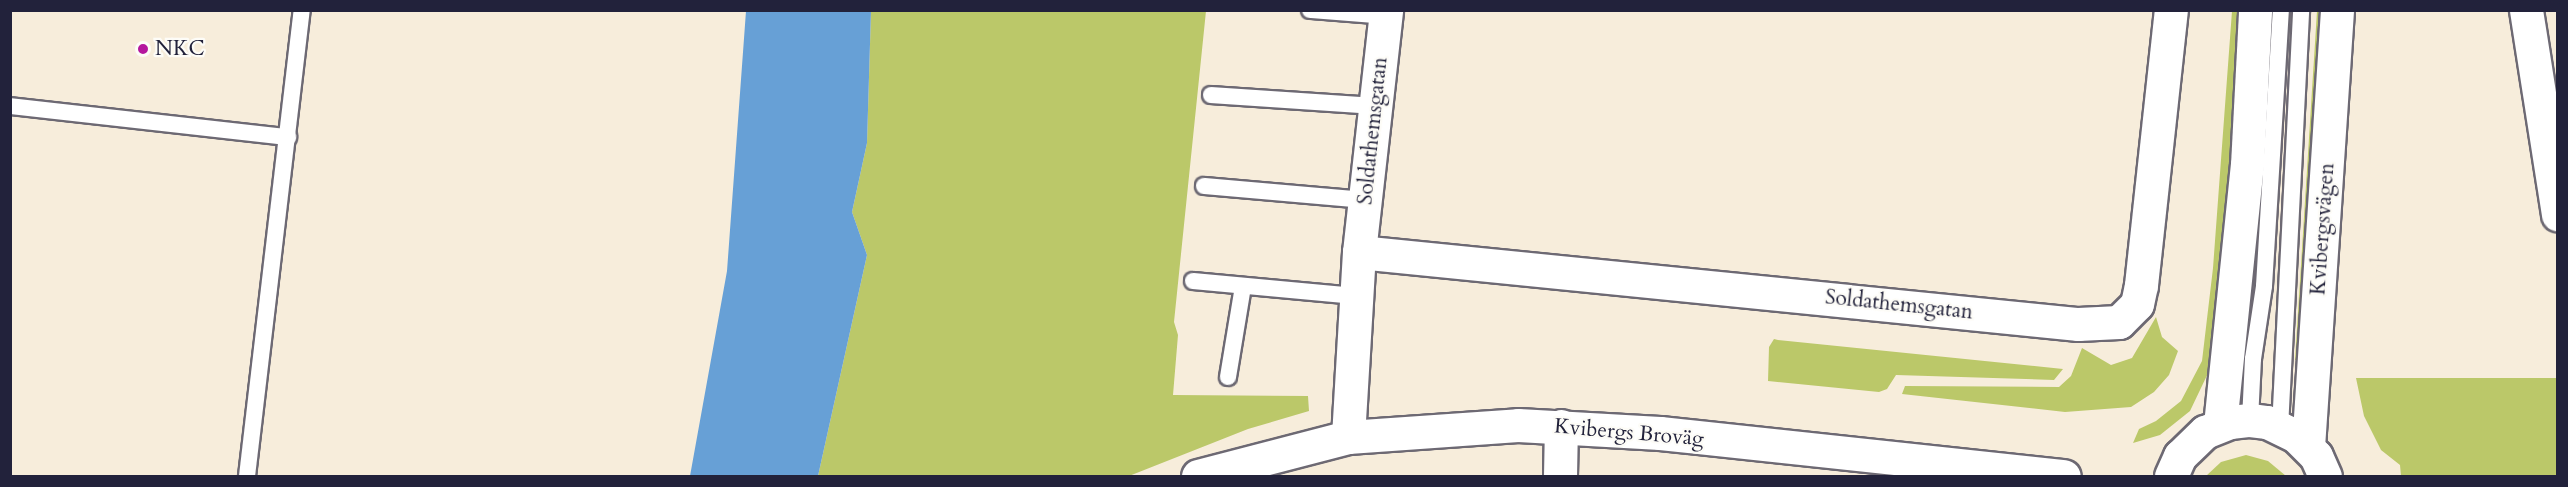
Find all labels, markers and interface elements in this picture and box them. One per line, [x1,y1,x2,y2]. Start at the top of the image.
place label: NKC [155,36,205,62]
marker: NKC [136,42,150,56]
street label: Soldathemsgatan [1353,56,1393,206]
street label: Kvibergsvägen [2306,162,2340,296]
street label: Soldathemsgatan [1824,285,1974,325]
street label: Kvibergs Broväg [1553,414,1705,452]

